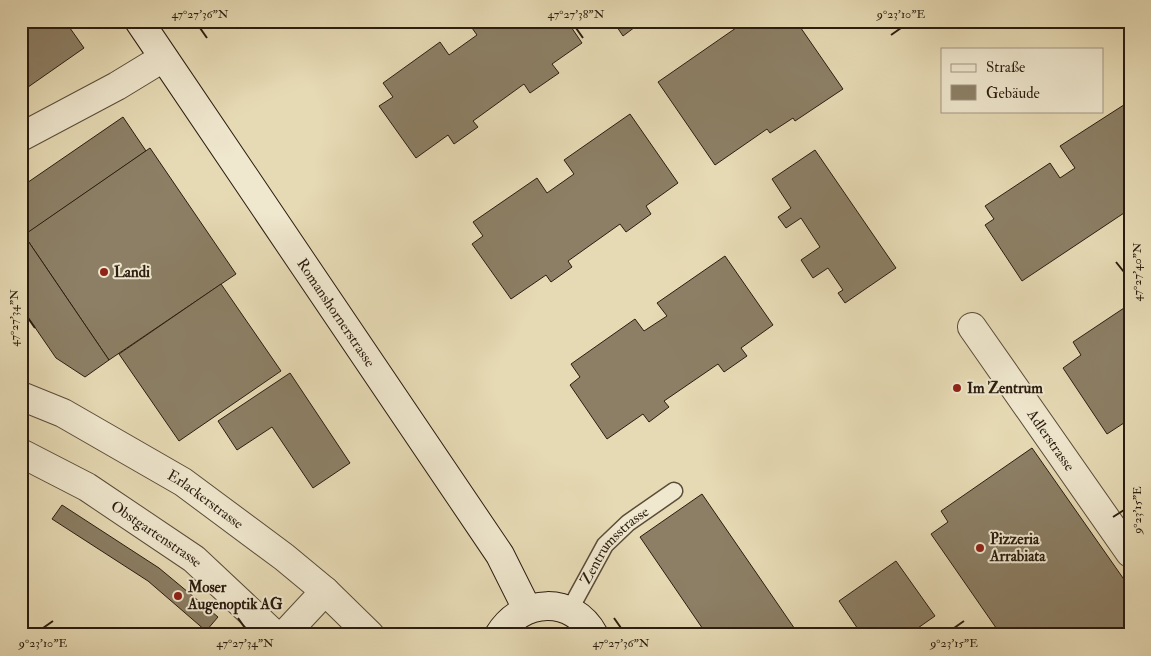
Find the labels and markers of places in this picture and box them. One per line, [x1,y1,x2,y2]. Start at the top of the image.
place label: Landi [114,263,150,282]
marker: Landi [98,266,110,278]
place label: Im Zentrum [967,379,1043,398]
marker: Im Zentrum [951,382,963,394]
place label: Pizzeria Arrabiata [989,530,1046,566]
marker: Pizzeria Arrabiata [974,542,986,554]
place label: Moser Augenoptik AG [187,578,283,615]
marker: Moser Augenoptik AG [172,590,184,602]

